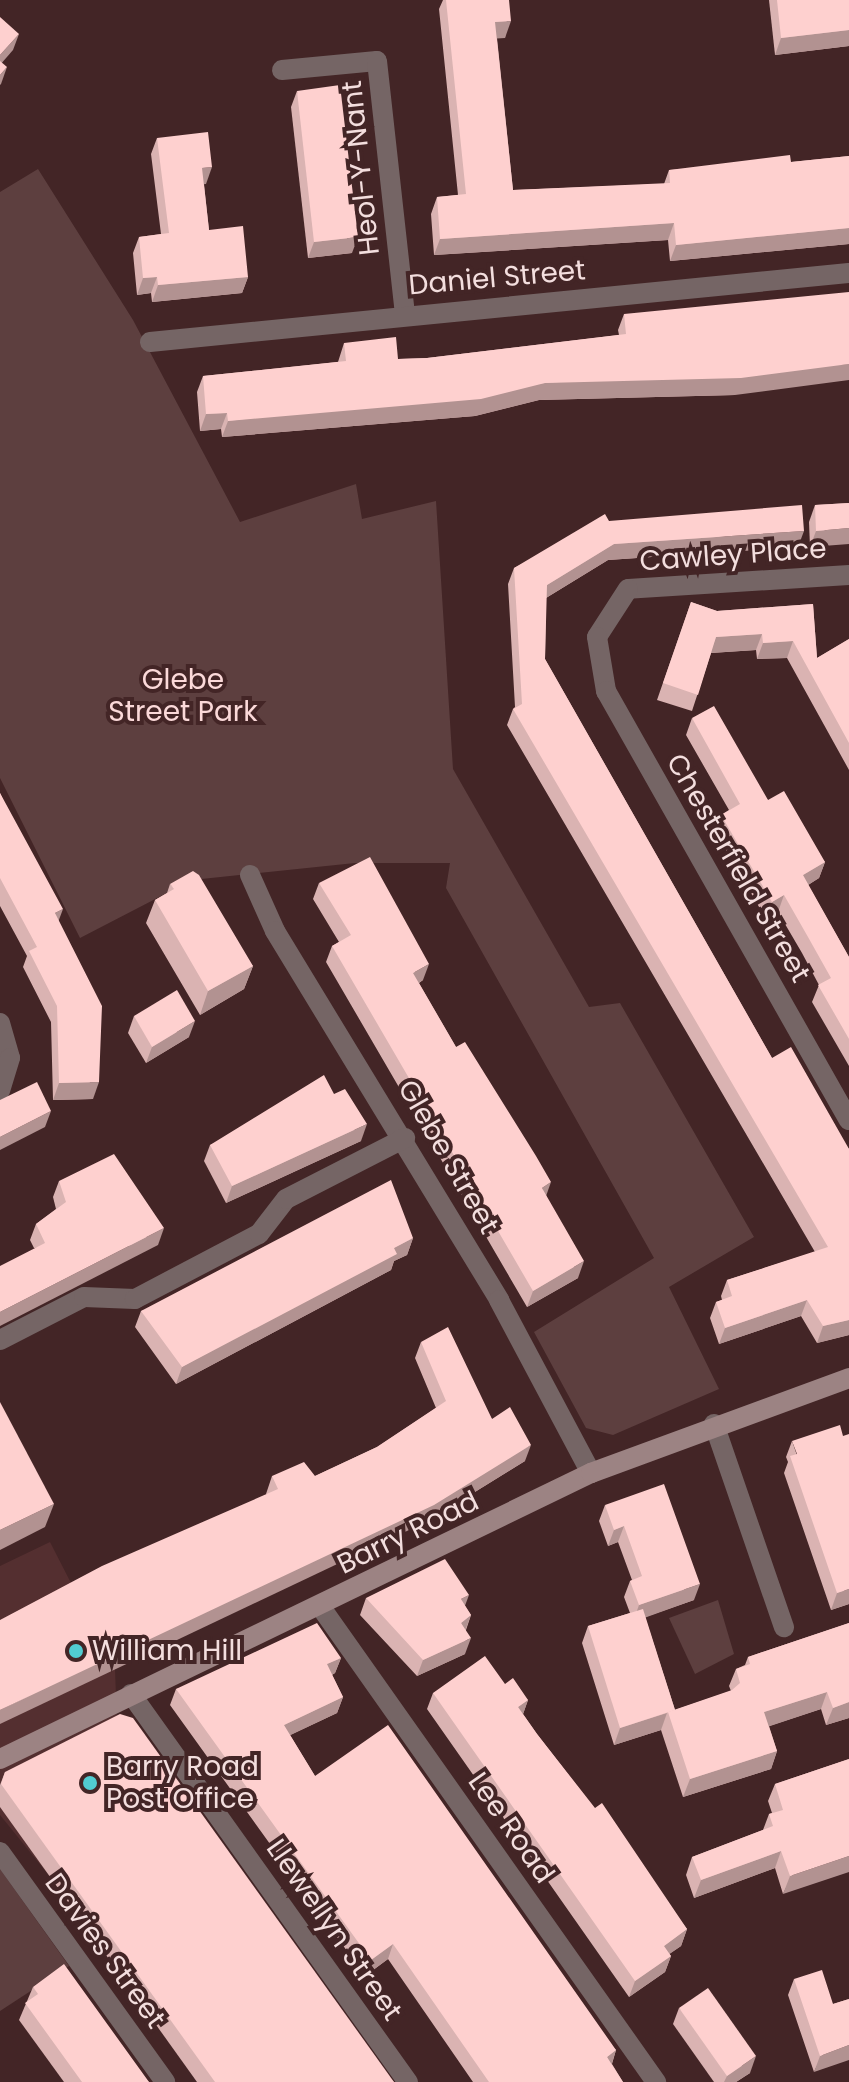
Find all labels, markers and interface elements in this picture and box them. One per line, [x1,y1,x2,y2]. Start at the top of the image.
street label: Heol-Y-Nant [335,79,387,257]
street label: Daniel Street [407,254,587,302]
street label: Cawley Place [638,532,828,578]
park label: Glebe Street Park [108,663,258,729]
street label: Chesterfield Street [659,748,817,988]
street label: Glebe Street [391,1074,505,1240]
street label: Barry Road [332,1484,484,1582]
place label: William Hill [92,1634,242,1668]
marker: William Hill [67,1642,85,1660]
place label: Barry Road Post Office [106,1750,259,1816]
street label: Lee Road [461,1766,561,1890]
marker: Barry Road Post Office [81,1774,99,1792]
street label: Llewellyn Street [259,1833,409,2027]
street label: Davies Street [38,1867,172,2035]

